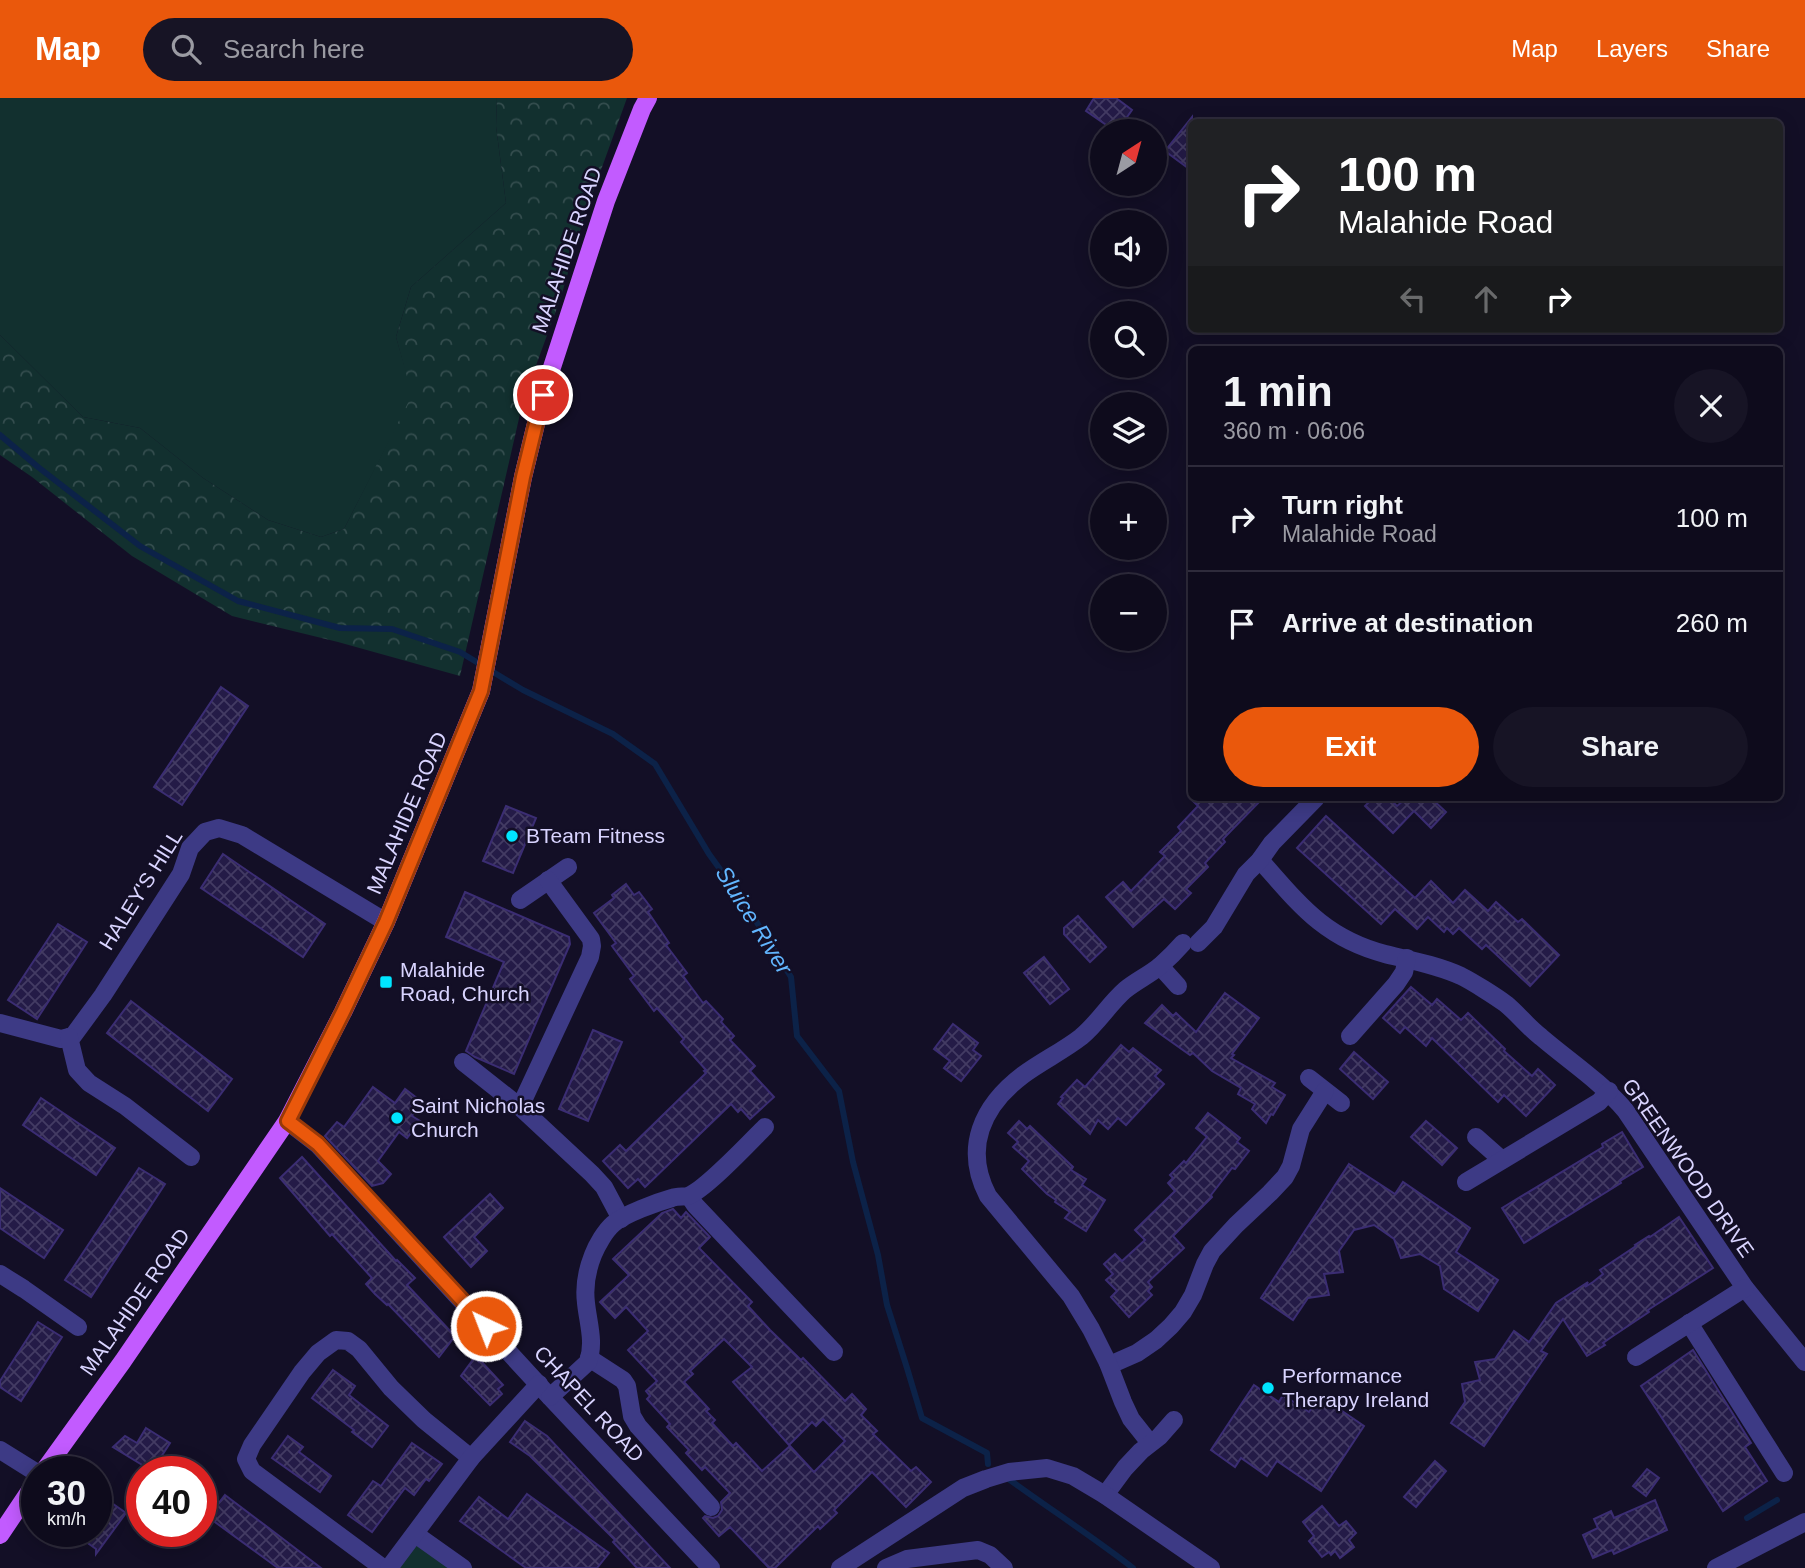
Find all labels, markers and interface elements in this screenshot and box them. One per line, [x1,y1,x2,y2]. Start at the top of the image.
search box [143,18,633,81]
text: Map [35,30,101,67]
icon: search [167,30,205,68]
text: Search here [223,34,365,64]
text: Map [1511,35,1558,62]
text: Layers [1596,35,1668,62]
text: Share [1706,35,1770,62]
north arrow [1090,119,1167,196]
map controls [1090,119,1167,651]
icon: right [1223,147,1314,238]
text: 100 m [1338,147,1477,201]
street label: MALAHIDE ROAD [527,164,606,336]
text: Malahide Road [1338,204,1553,240]
button: sound [1090,210,1167,287]
icon: left [1394,280,1432,318]
icon: ahead [1467,280,1505,318]
icon: right [1540,280,1578,318]
button: search [1090,301,1167,378]
pin [513,365,573,425]
text: 1 min [1223,368,1333,415]
button: close [1674,369,1748,443]
icon: arrive [524,376,562,414]
button: layers [1090,392,1167,469]
text: 360 m · 06:06 [1223,418,1365,444]
button: + [1090,483,1167,560]
text: Turn right [1282,490,1403,520]
icon: right [1223,500,1261,538]
text: 100 m [1676,503,1748,533]
text: Malahide Road [1282,521,1437,547]
button: − [1090,574,1167,651]
icon: arrive [1223,605,1261,643]
text: Arrive at destination [1282,608,1533,638]
text: 260 m [1676,608,1748,638]
button: Exit [1223,707,1479,787]
button: Share [1493,707,1748,787]
street label: MALAHIDE ROAD [362,728,451,897]
place label: BTeam Fitness [526,824,665,847]
street label: HALEY'S HILL [95,826,187,954]
marker: BTeam Fitness [504,828,520,844]
water label: Sluice River [710,861,798,980]
place label: Malahide Road, Church [400,958,530,1005]
marker: Malahide Road, Church [378,974,394,990]
street label: GREENWOOD DRIVE [1618,1074,1759,1261]
place label: Saint Nicholas Church [411,1094,545,1141]
marker: Saint Nicholas Church [389,1110,405,1126]
street label: MALAHIDE ROAD [75,1224,194,1380]
position arrow [449,1289,523,1363]
street label: CHAPEL ROAD [530,1341,649,1466]
place label: Performance Therapy Ireland [1282,1364,1429,1411]
marker: Performance Therapy Ireland [1260,1380,1276,1396]
speed limit sign: 40 [126,1456,217,1547]
text: 30 [47,1473,86,1512]
text: km/h [47,1509,86,1529]

